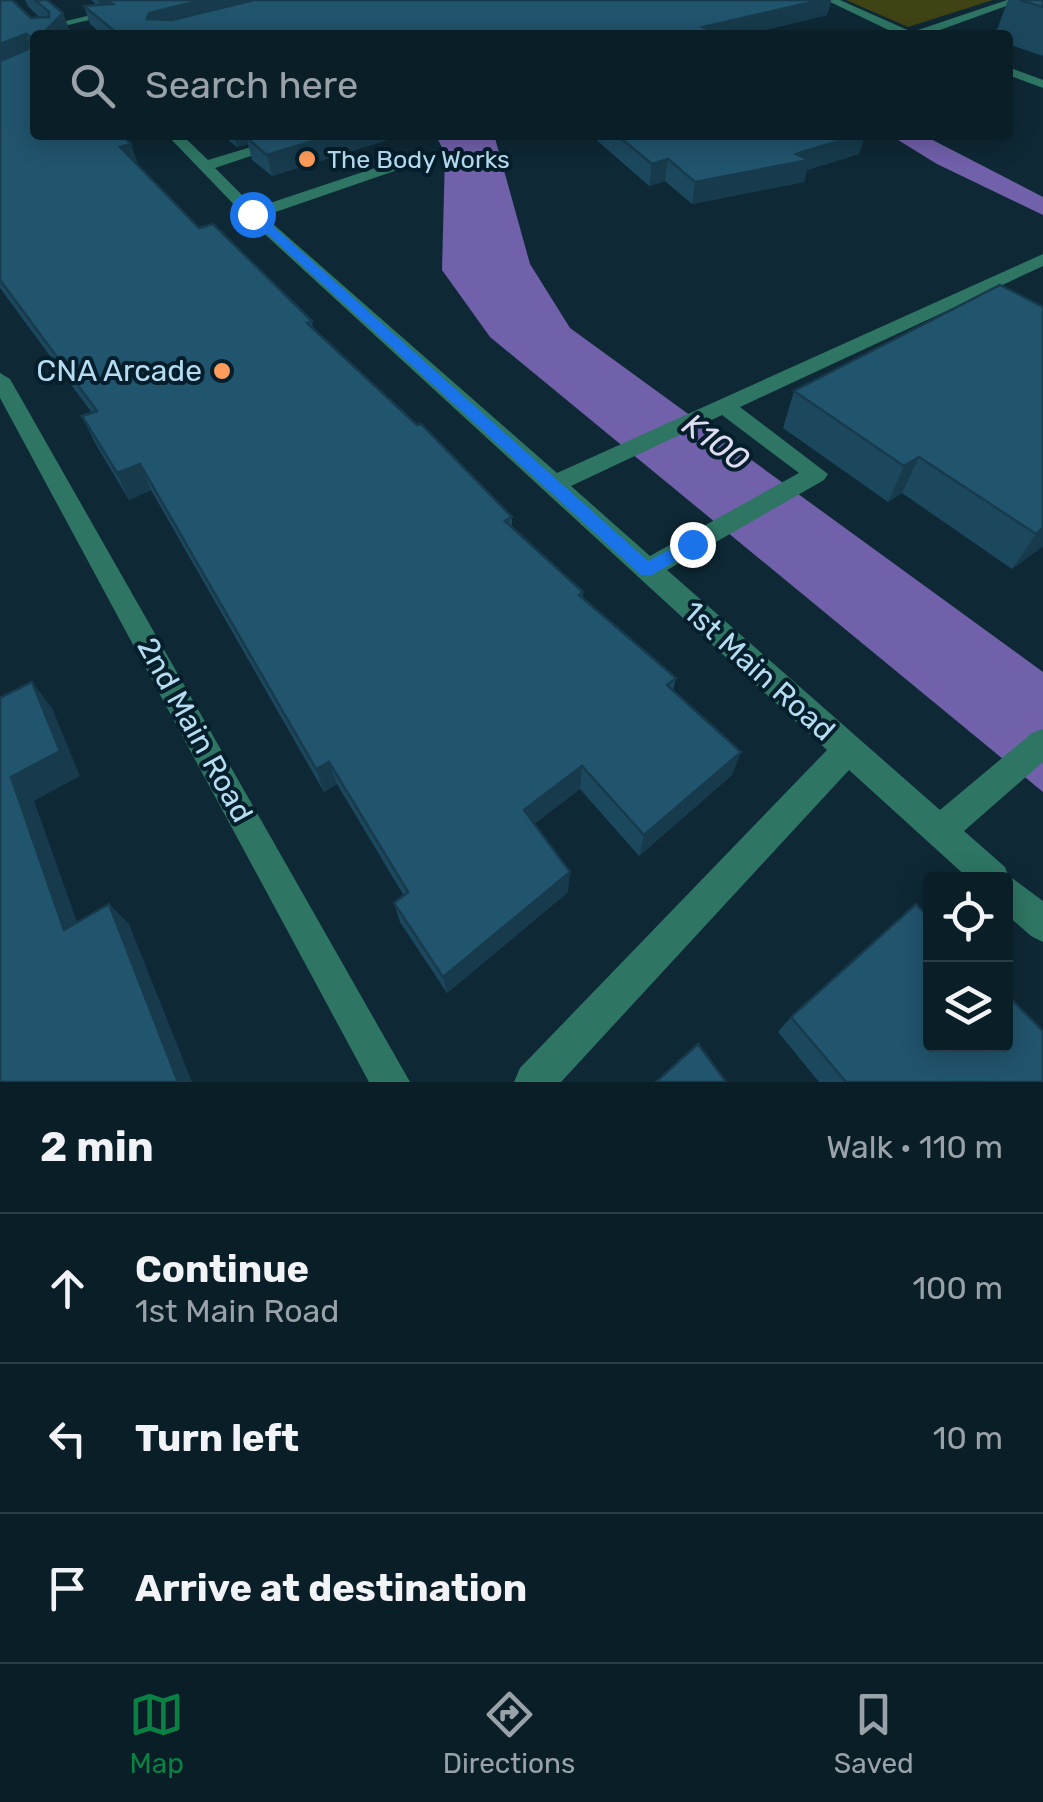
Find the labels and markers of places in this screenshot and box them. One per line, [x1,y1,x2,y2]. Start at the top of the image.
place label: The Body Works [327,145,510,174]
marker: The Body Works [296,148,318,170]
place label: CNA Arcade [36,353,202,389]
marker: CNA Arcade [211,360,233,382]

